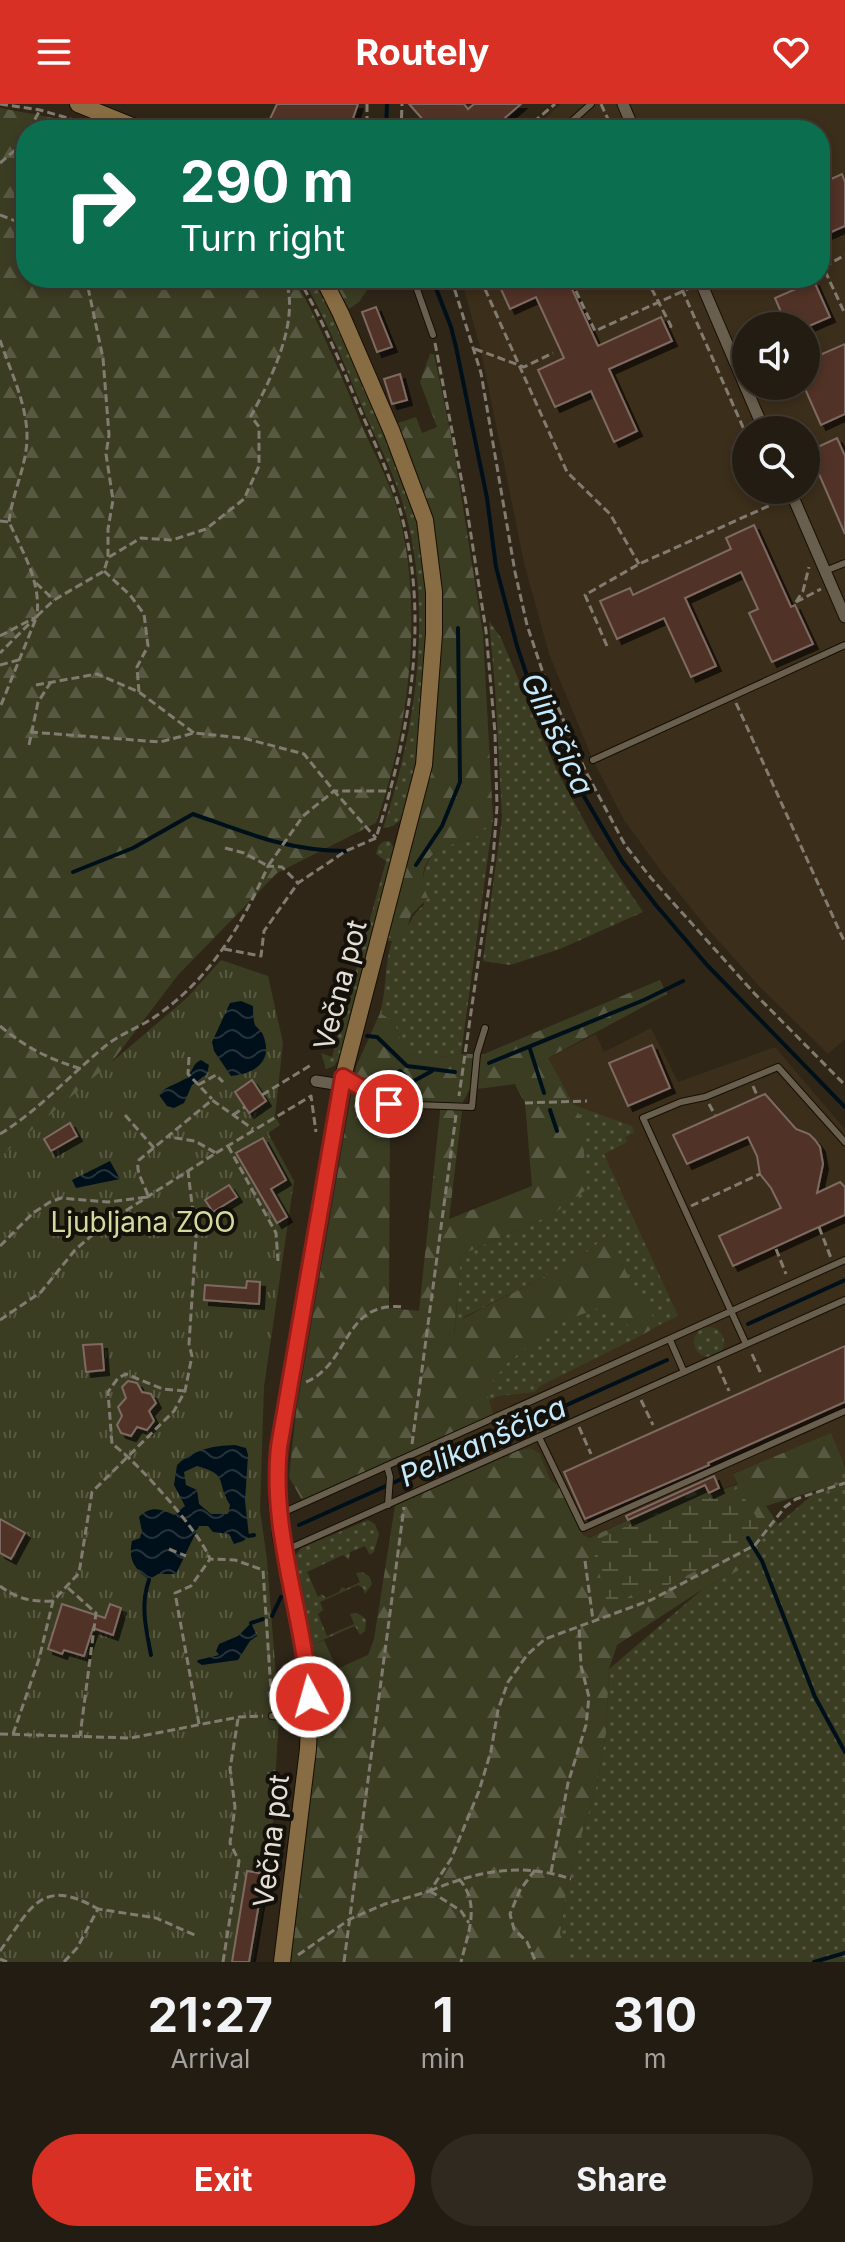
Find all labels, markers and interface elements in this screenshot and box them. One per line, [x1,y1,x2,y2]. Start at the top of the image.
icon: menu [32,30,76,74]
text: Routely [356,30,489,74]
icon: heart [769,30,813,74]
text: 290 m [180,148,354,216]
icon: right [48,152,152,256]
text: Turn right [180,216,345,260]
map controls [732,312,820,504]
button: sound [732,312,820,400]
button: search [732,416,820,504]
water label: Glinščica [514,667,602,800]
street label: Večna pot [306,916,374,1054]
pin [355,1070,423,1138]
icon: arrive [367,1082,411,1126]
park label: Ljubljana ZOO [50,1205,236,1239]
water label: Pelikanščica [394,1388,571,1494]
position arrow [268,1655,352,1739]
street label: Večna pot [246,1773,296,1909]
text: 21:27 [148,1985,273,2044]
text: 1 [433,1985,453,2044]
text: 310 [613,1985,697,2044]
text: Arrival [170,2043,250,2074]
text: min [421,2043,465,2074]
text: m [644,2043,666,2074]
button: Exit [32,2134,415,2226]
button: Share [431,2134,813,2226]

